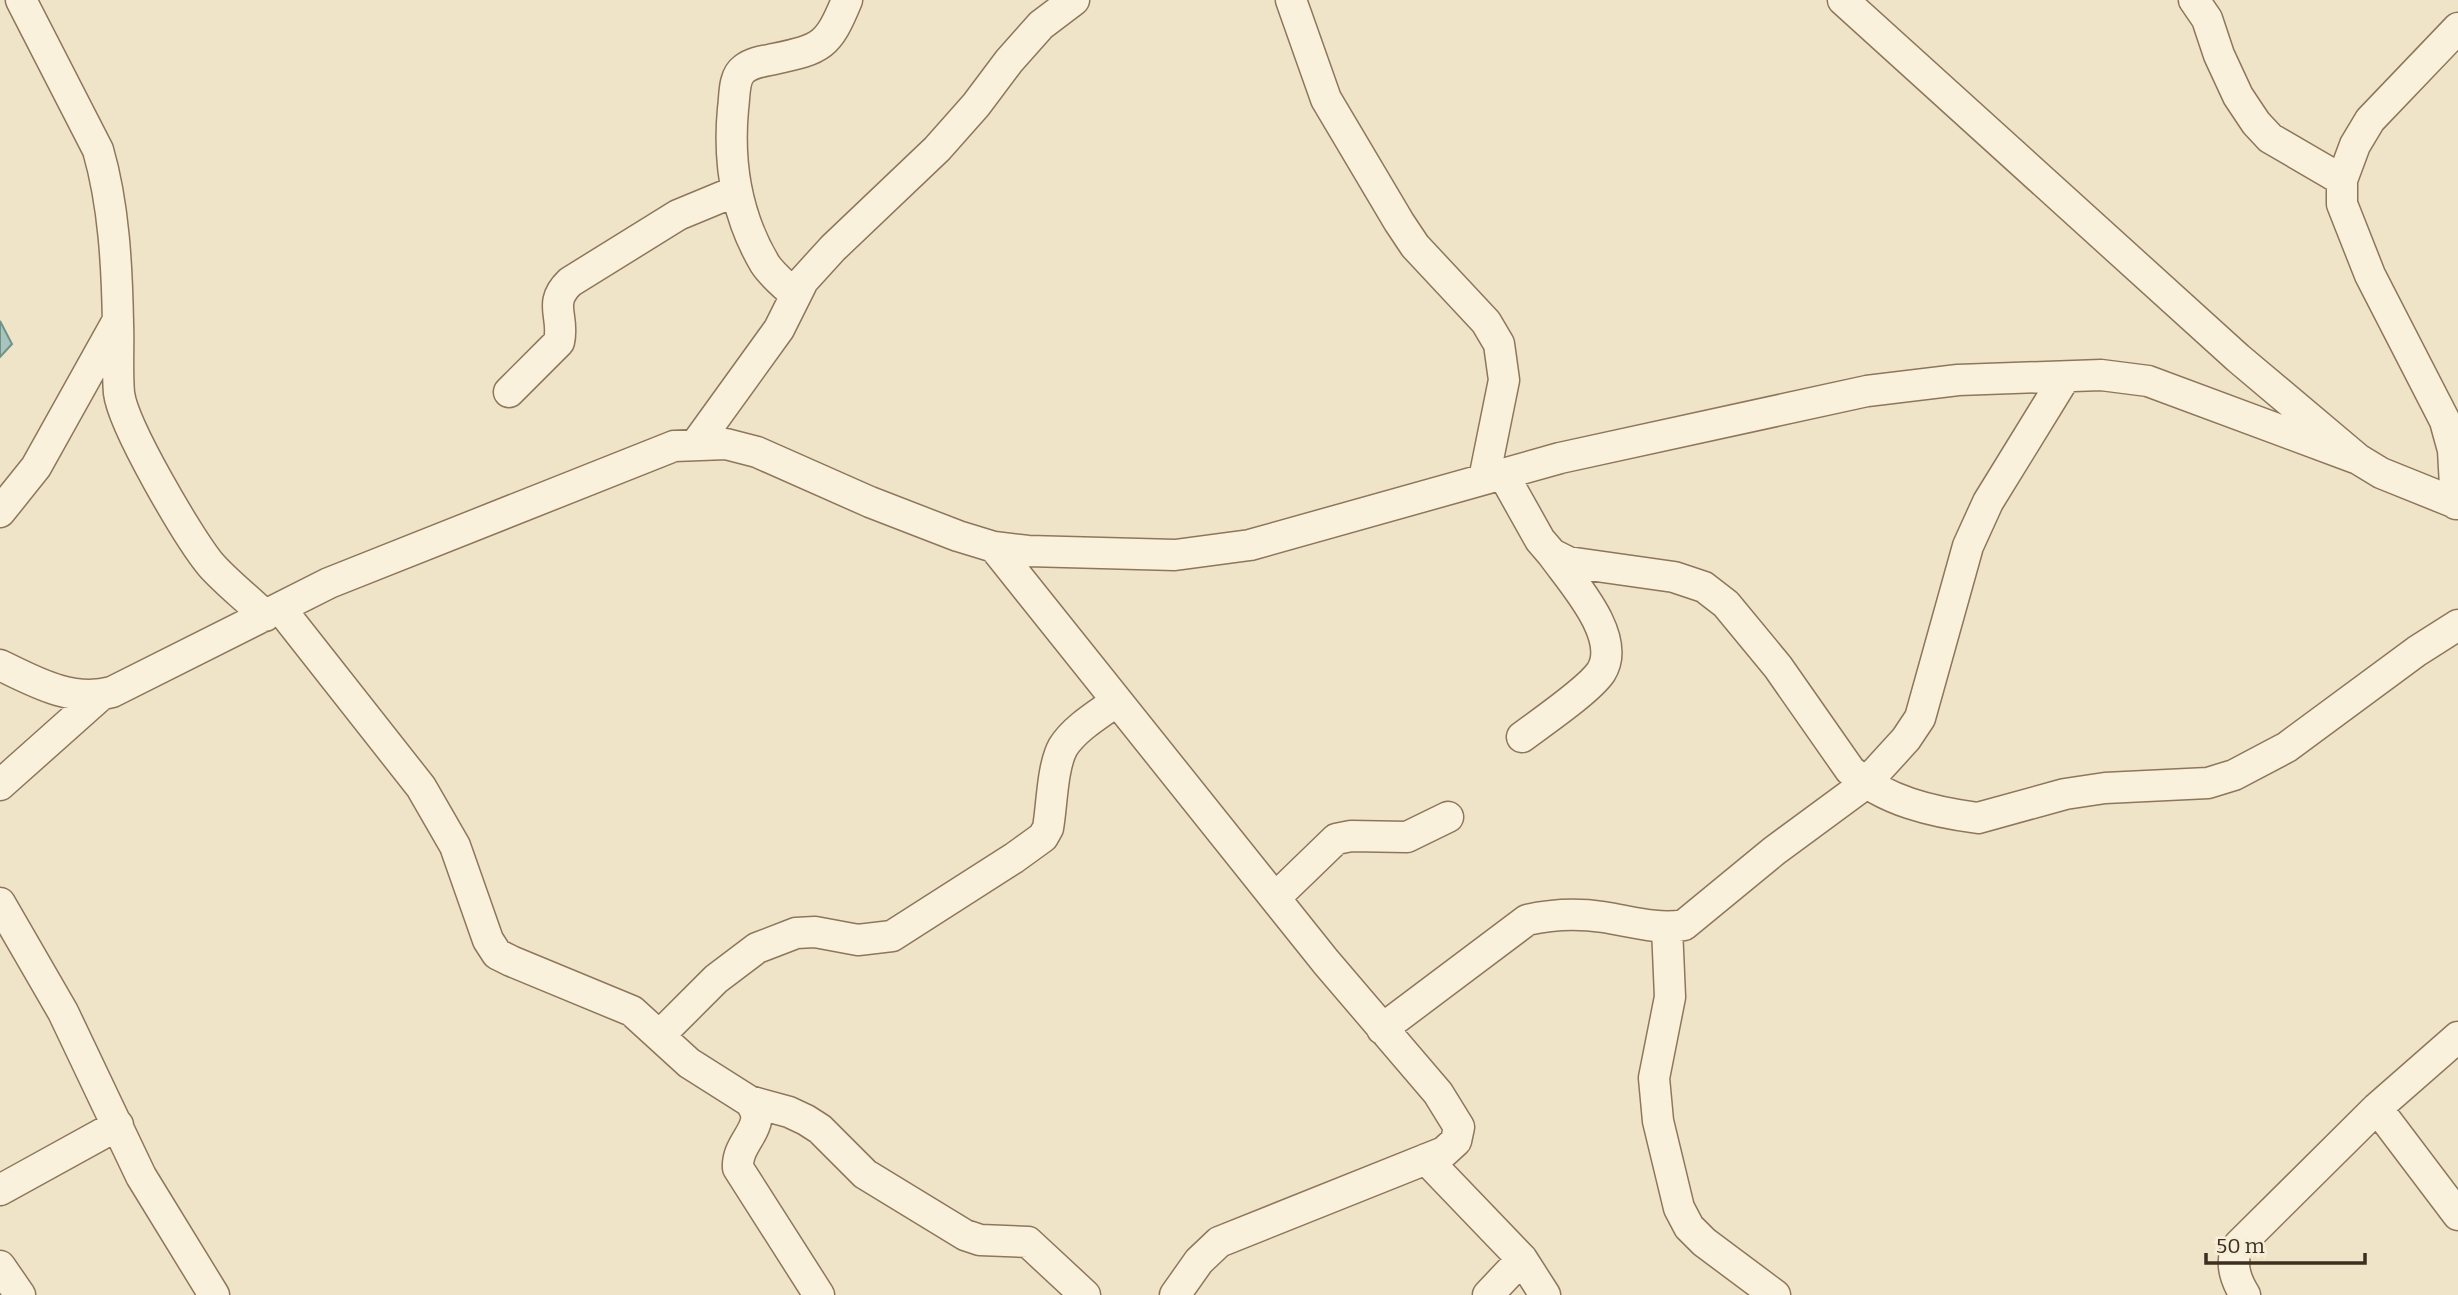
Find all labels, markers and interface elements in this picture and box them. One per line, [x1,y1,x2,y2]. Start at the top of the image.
scale bar [2206,1222,2365,1266]
text: 50 m [2216,1233,2265,1259]

